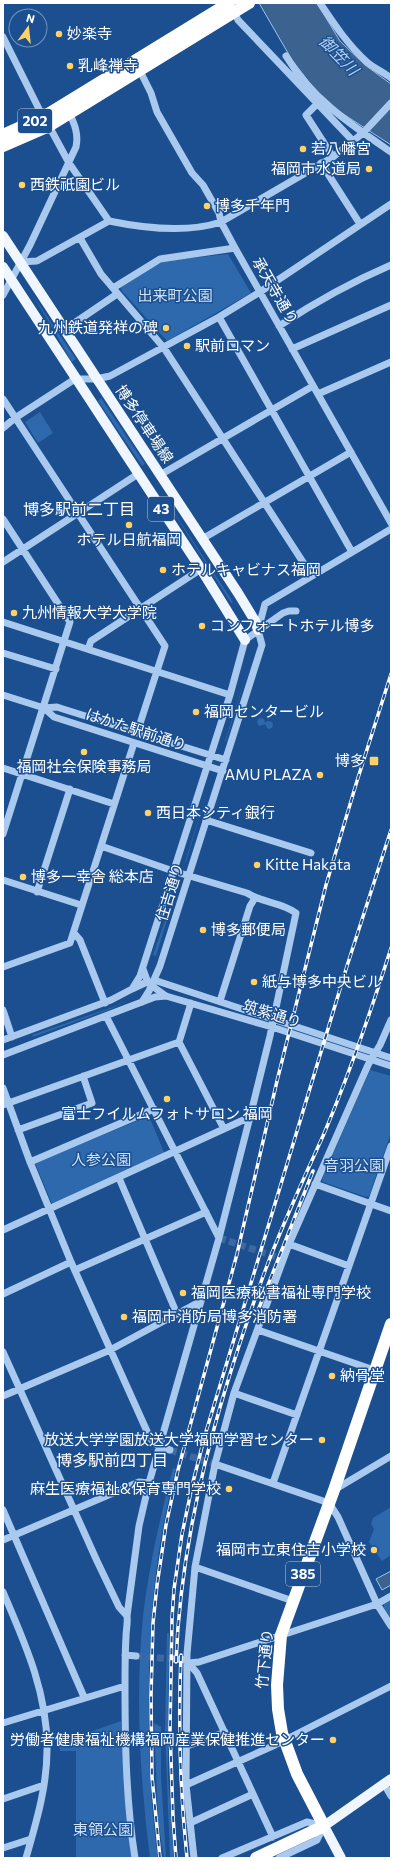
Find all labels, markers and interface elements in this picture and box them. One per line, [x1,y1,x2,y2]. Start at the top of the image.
north arrow [8,8,48,48]
text: N [25,11,36,25]
place label: 妙楽寺 [67,24,112,42]
marker: 妙楽寺 [54,29,64,39]
water label: 御笠川 [316,31,364,80]
place label: 乳峰禅寺 [78,56,138,74]
marker: 乳峰禅寺 [65,61,75,71]
road number: 202 [18,109,52,133]
place label: 若八幡宮 [311,139,371,157]
marker: 若八幡宮 [298,144,308,154]
place label: 福岡市水道局 [271,159,361,177]
marker: 福岡市水道局 [364,164,374,174]
place label: 西鉄祇園ビル [30,175,120,193]
marker: 西鉄祇園ビル [17,180,27,190]
place label: 博多千年門 [215,196,290,214]
marker: 博多千年門 [202,201,212,211]
street label: 承天寺通り [249,254,302,327]
park label: 出来町公園 [137,286,213,304]
place label: 九州鉄道発祥の碑 [38,318,158,336]
marker: 九州鉄道発祥の碑 [161,323,171,333]
place label: 駅前ロマン [195,336,270,354]
marker: 駅前ロマン [182,341,192,351]
street label: 博多停車場線 [112,381,177,466]
road number: 43 [148,497,174,521]
district label: 博多駅前二丁目 [23,499,135,518]
marker: ホテル日航福岡 [124,520,134,530]
place label: ホテル日航福岡 [76,530,182,548]
place label: ホテルキャビナス福岡 [171,560,321,578]
marker: ホテルキャビナス福岡 [158,565,168,575]
place label: 九州情報大学大学院 [22,603,157,621]
marker: 九州情報大学大学院 [9,608,19,618]
place label: コンフォートホテル博多 [210,616,375,634]
marker: コンフォートホテル博多 [197,621,207,631]
place label: 福岡センタービル [204,702,324,720]
street label: はかた駅前通り [84,704,189,754]
marker: 福岡センタービル [191,707,201,717]
marker: 福岡社会保険事務局 [79,747,89,757]
place label: 博多 [335,751,365,769]
marker: 博多 [368,755,380,767]
place label: 福岡社会保険事務局 [16,757,152,775]
place label: AMU PLAZA [225,765,312,783]
marker: AMU PLAZA [315,770,325,780]
place label: 西日本シティ銀行 [156,803,275,821]
marker: 西日本シティ銀行 [143,808,153,818]
place label: Kitte Hakata [265,855,351,873]
street label: 住吉通り [152,860,186,923]
marker: Kitte Hakata [252,860,262,870]
place label: 博多一幸舎 総本店 [31,867,154,885]
marker: 博多一幸舎 総本店 [18,872,28,882]
place label: 博多郵便局 [211,920,286,938]
marker: 博多郵便局 [198,925,208,935]
place label: 紙与博多中央ビル [262,972,382,990]
marker: 紙与博多中央ビル [249,977,259,987]
street label: 筑紫通り [241,996,304,1030]
marker: 富士フイルムフォトサロン 福岡 [162,1094,172,1104]
place label: 富士フイルムフォトサロン 福岡 [61,1104,273,1122]
park label: 人参公園 [71,1150,131,1168]
park label: 音羽公園 [324,1156,384,1174]
place label: 福岡医療秘書福祉専門学校 [191,1283,371,1301]
marker: 福岡医療秘書福祉専門学校 [178,1288,188,1298]
place label: 福岡市消防局博多消防署 [132,1307,297,1325]
marker: 福岡市消防局博多消防署 [119,1312,129,1322]
place label: 納骨堂 [340,1366,385,1384]
marker: 納骨堂 [327,1371,337,1381]
place label: 放送大学学園放送大学福岡学習センター [44,1430,314,1448]
marker: 放送大学学園放送大学福岡学習センター [317,1435,327,1445]
district label: 博多駅前四丁目 [56,1450,168,1469]
place label: 麻生医療福祉&保育専門学校 [30,1479,221,1497]
marker: 麻生医療福祉&保育専門学校 [224,1484,234,1494]
place label: 福岡市立東住吉小学校 [216,1540,366,1558]
marker: 福岡市立東住吉小学校 [369,1545,379,1555]
road number: 385 [286,1562,320,1586]
street label: 竹下通り [252,1628,276,1690]
place label: 労働者健康福祉機構福岡産業保健推進センター [10,1730,325,1748]
marker: 労働者健康福祉機構福岡産業保健推進センター [328,1735,338,1745]
park label: 東領公園 [73,1820,133,1838]

